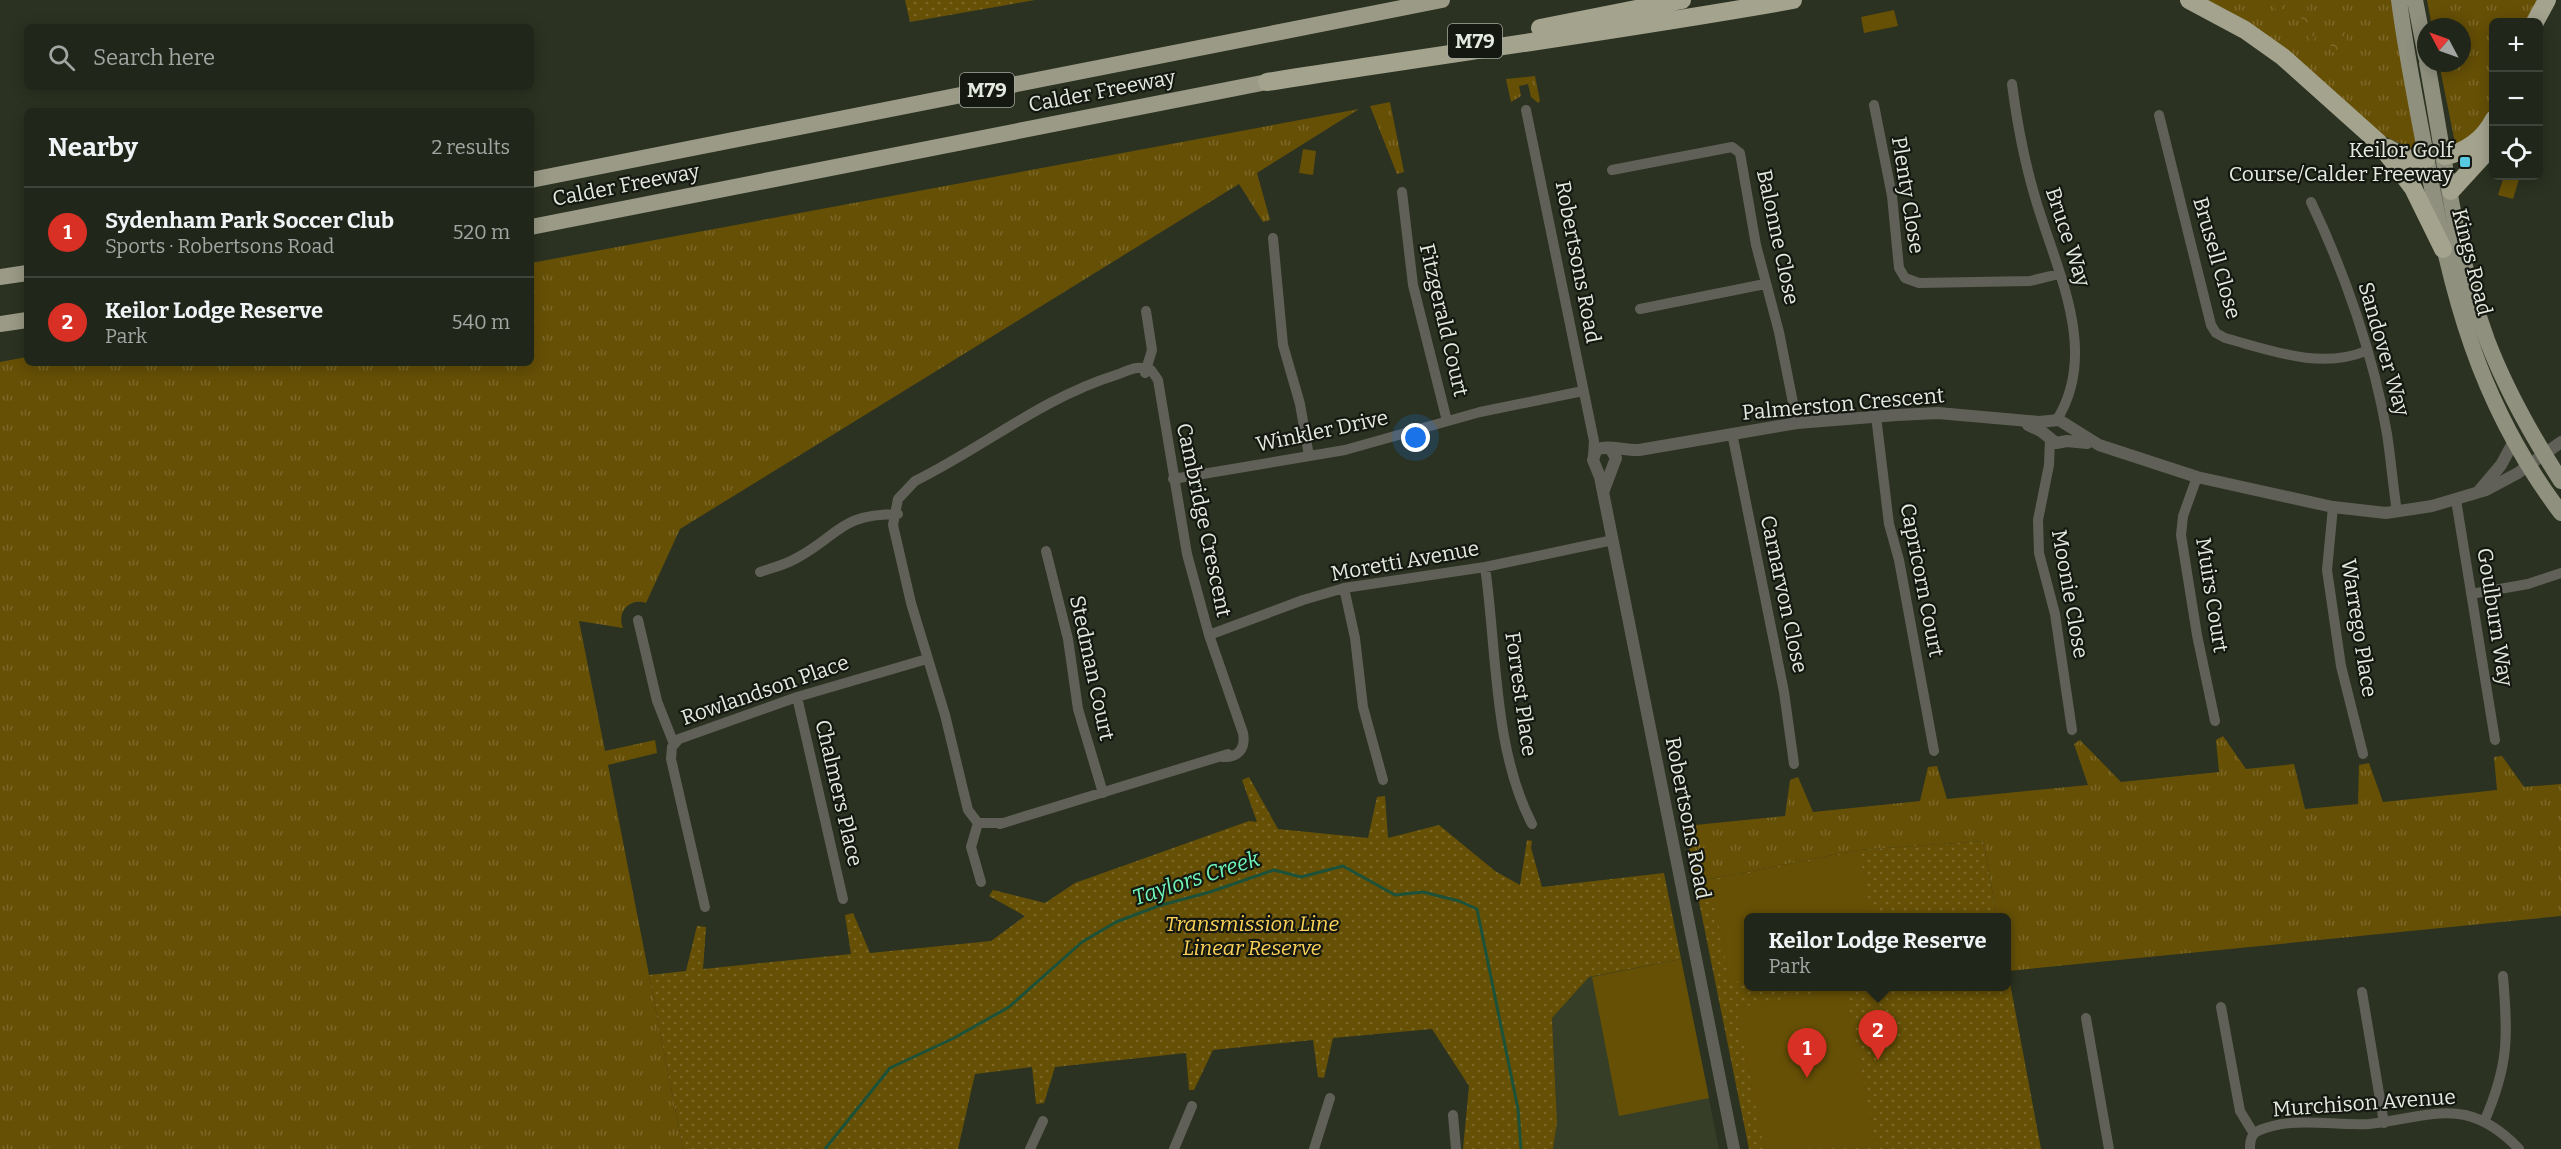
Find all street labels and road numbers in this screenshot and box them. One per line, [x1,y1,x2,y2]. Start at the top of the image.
road number: M79 [1448,24,1502,58]
street label: Calder Freeway [1026,64,1179,118]
road number: M79 [960,73,1014,107]
street label: Plenty Close [1886,135,1930,255]
street label: Calder Freeway [550,158,703,212]
street label: Balonne Close [1751,167,1805,307]
street label: Robertsons Road [1550,179,1606,345]
street label: Bruce Way [2040,184,2097,291]
street label: Brusell Close [2187,194,2247,322]
street label: Kings Road [2446,206,2498,318]
street label: Fitzgerald Court [1414,241,1474,399]
street label: Sandover Way [2352,279,2416,420]
street label: Palmerston Crescent [1741,382,1946,426]
street label: Winkler Drive [1254,404,1390,458]
street label: Cambridge Crescent [1171,421,1237,620]
street label: Capricorn Court [1894,501,1950,660]
street label: Carnarvon Close [1755,513,1813,675]
street label: Moonie Close [2046,528,2094,660]
street label: Moretti Avenue [1329,535,1481,587]
street label: Muirs Court [2190,536,2234,655]
street label: Goulburn Way [2471,546,2519,689]
street label: Warrego Place [2335,557,2383,699]
street label: Stedman Court [1064,593,1120,743]
street label: Forrest Place [1499,630,1543,758]
street label: Rowlandson Place [678,649,852,731]
street label: Chalmers Place [809,717,869,869]
street label: Robertsons Road [1660,735,1716,901]
street label: Murchison Avenue [2271,1084,2457,1122]

